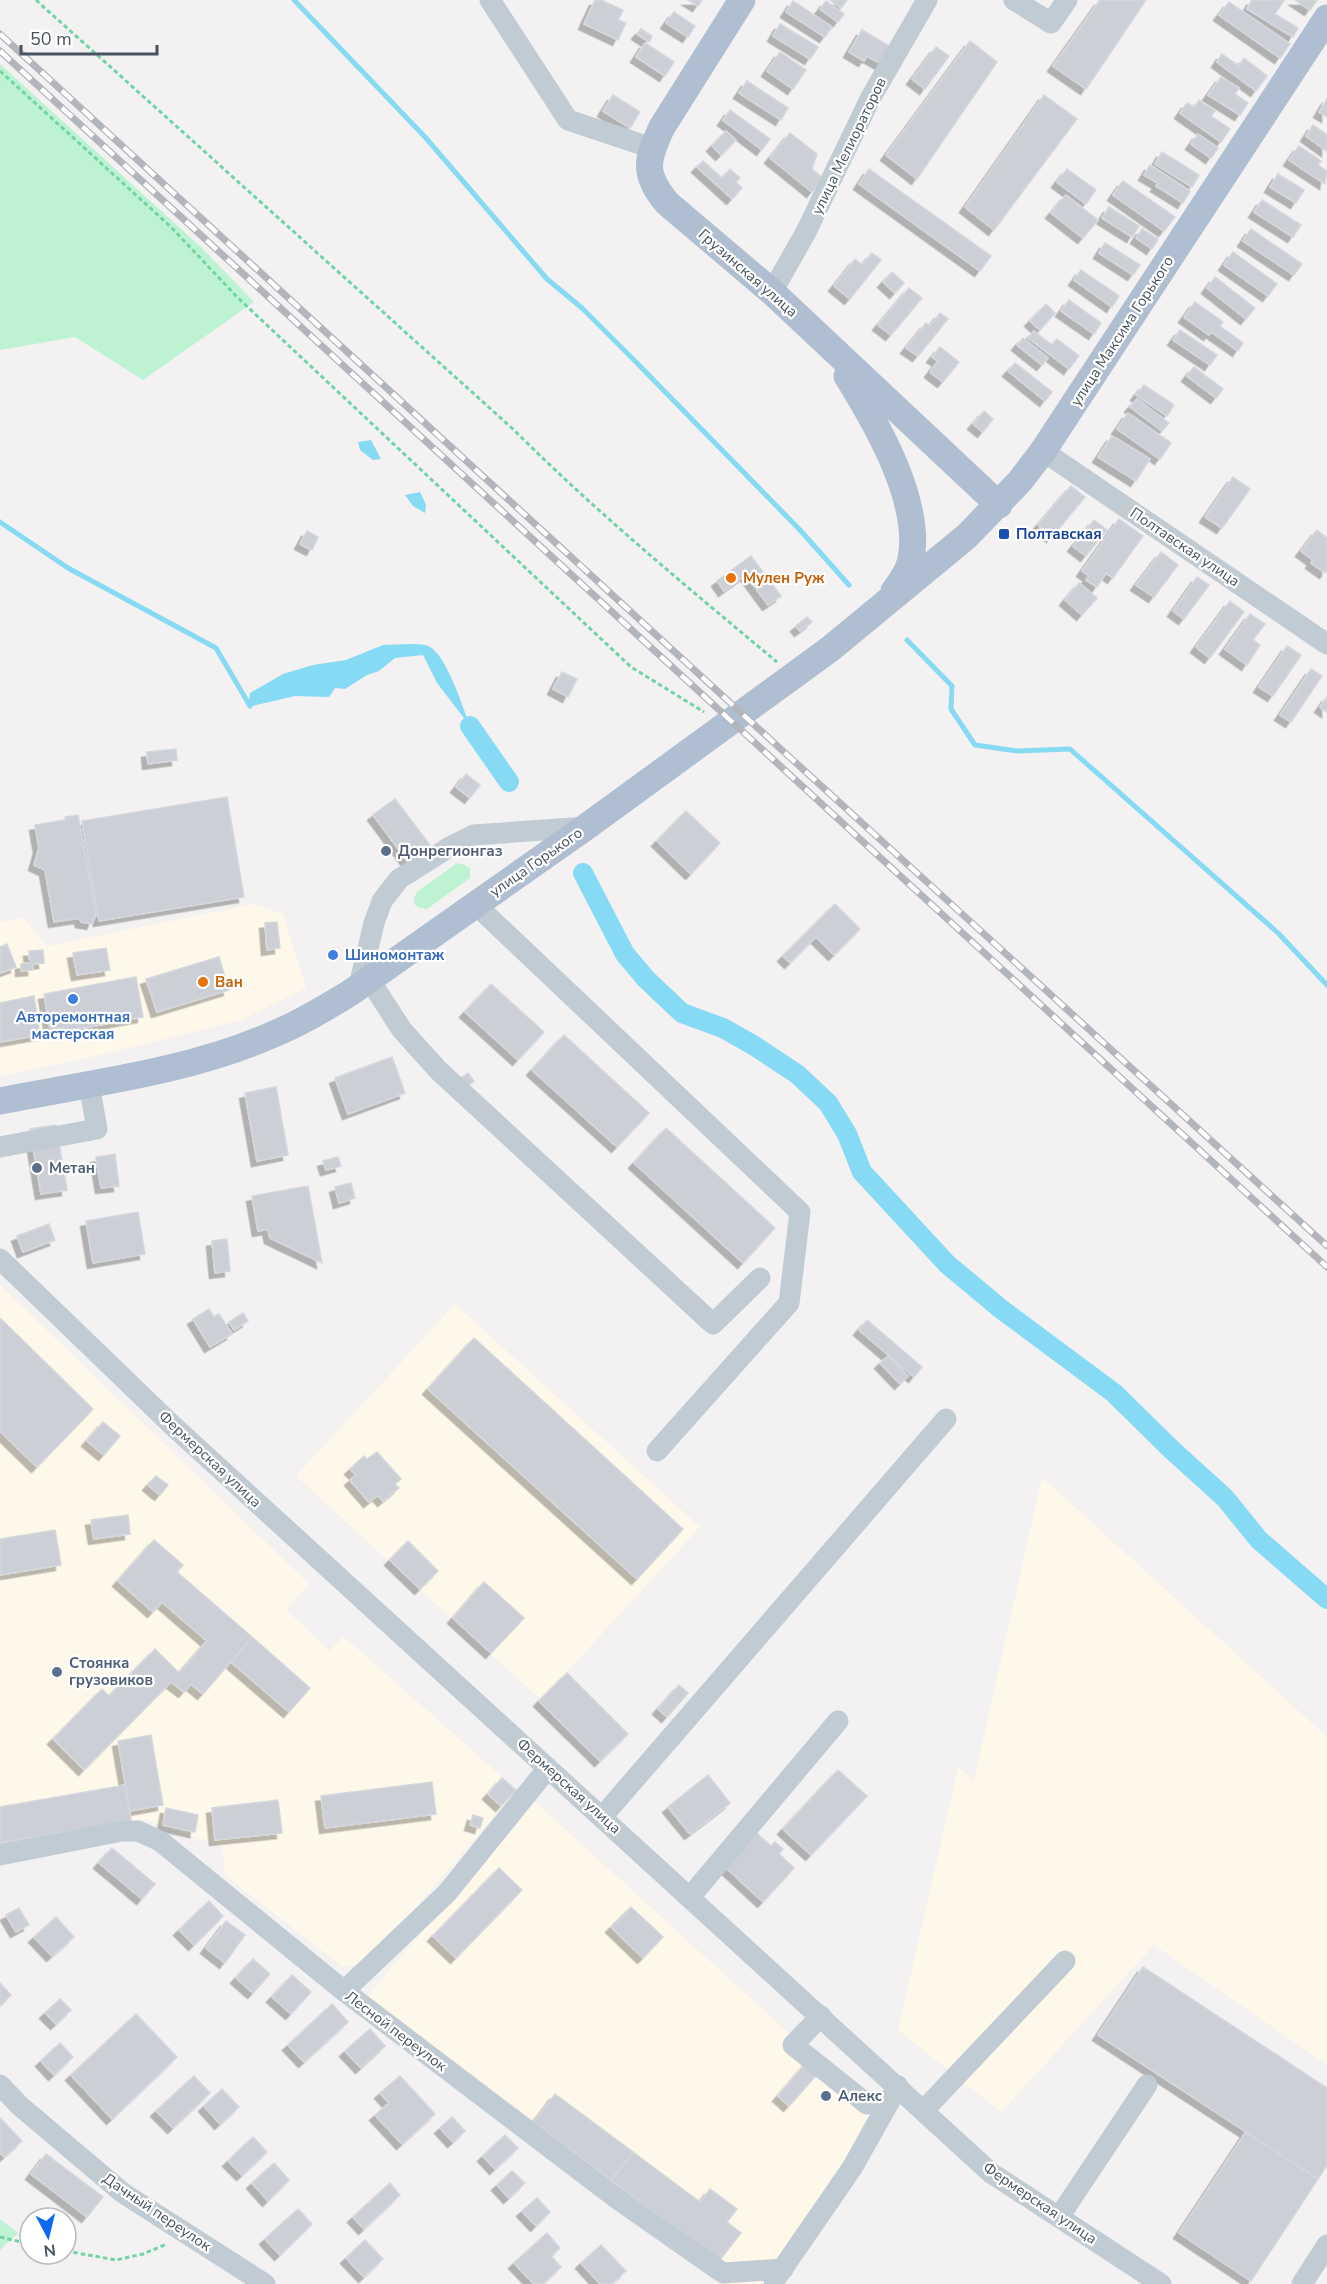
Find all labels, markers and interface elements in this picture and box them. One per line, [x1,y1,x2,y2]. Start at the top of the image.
scale bar [21,18,158,56]
text: 50 m [30,27,72,51]
street label: улица Мелиораторов [807,74,891,218]
street label: Грузинская улица [694,224,802,322]
street label: улица Максима Горького [1066,252,1178,410]
street label: Полтавская улица [1126,503,1244,591]
place label: Полтавская [1016,524,1102,544]
marker: Полтавская [997,527,1011,541]
place label: Мулен Руж [743,568,825,588]
marker: Мулен Руж [724,571,738,585]
street label: улица Горького [486,823,586,901]
place label: Донрегионгаз [398,841,503,861]
marker: Донрегионгаз [379,844,393,858]
place label: Шиномонтаж [345,945,445,965]
marker: Шиномонтаж [326,948,340,962]
place label: Ван [215,972,243,992]
marker: Ван [196,975,210,989]
marker: Авторемонтная мастерская [66,992,80,1006]
place label: Авторемонтная мастерская [16,1007,130,1044]
place label: Метан [49,1158,95,1178]
marker: Метан [30,1161,44,1175]
street label: Фермерская улица [154,1406,266,1512]
place label: Стоянка грузовиков [69,1653,153,1690]
marker: Стоянка грузовиков [50,1665,64,1679]
street label: Фермерская улица [513,1734,625,1838]
street label: Лесной переулок [341,1986,451,2076]
place label: Алекс [838,2086,882,2106]
marker: Алекс [819,2089,833,2103]
street label: Фермерская улица [979,2157,1101,2249]
street label: Дачный переулок [99,2168,215,2256]
north arrow [18,2206,78,2266]
text: N [42,2238,57,2262]

